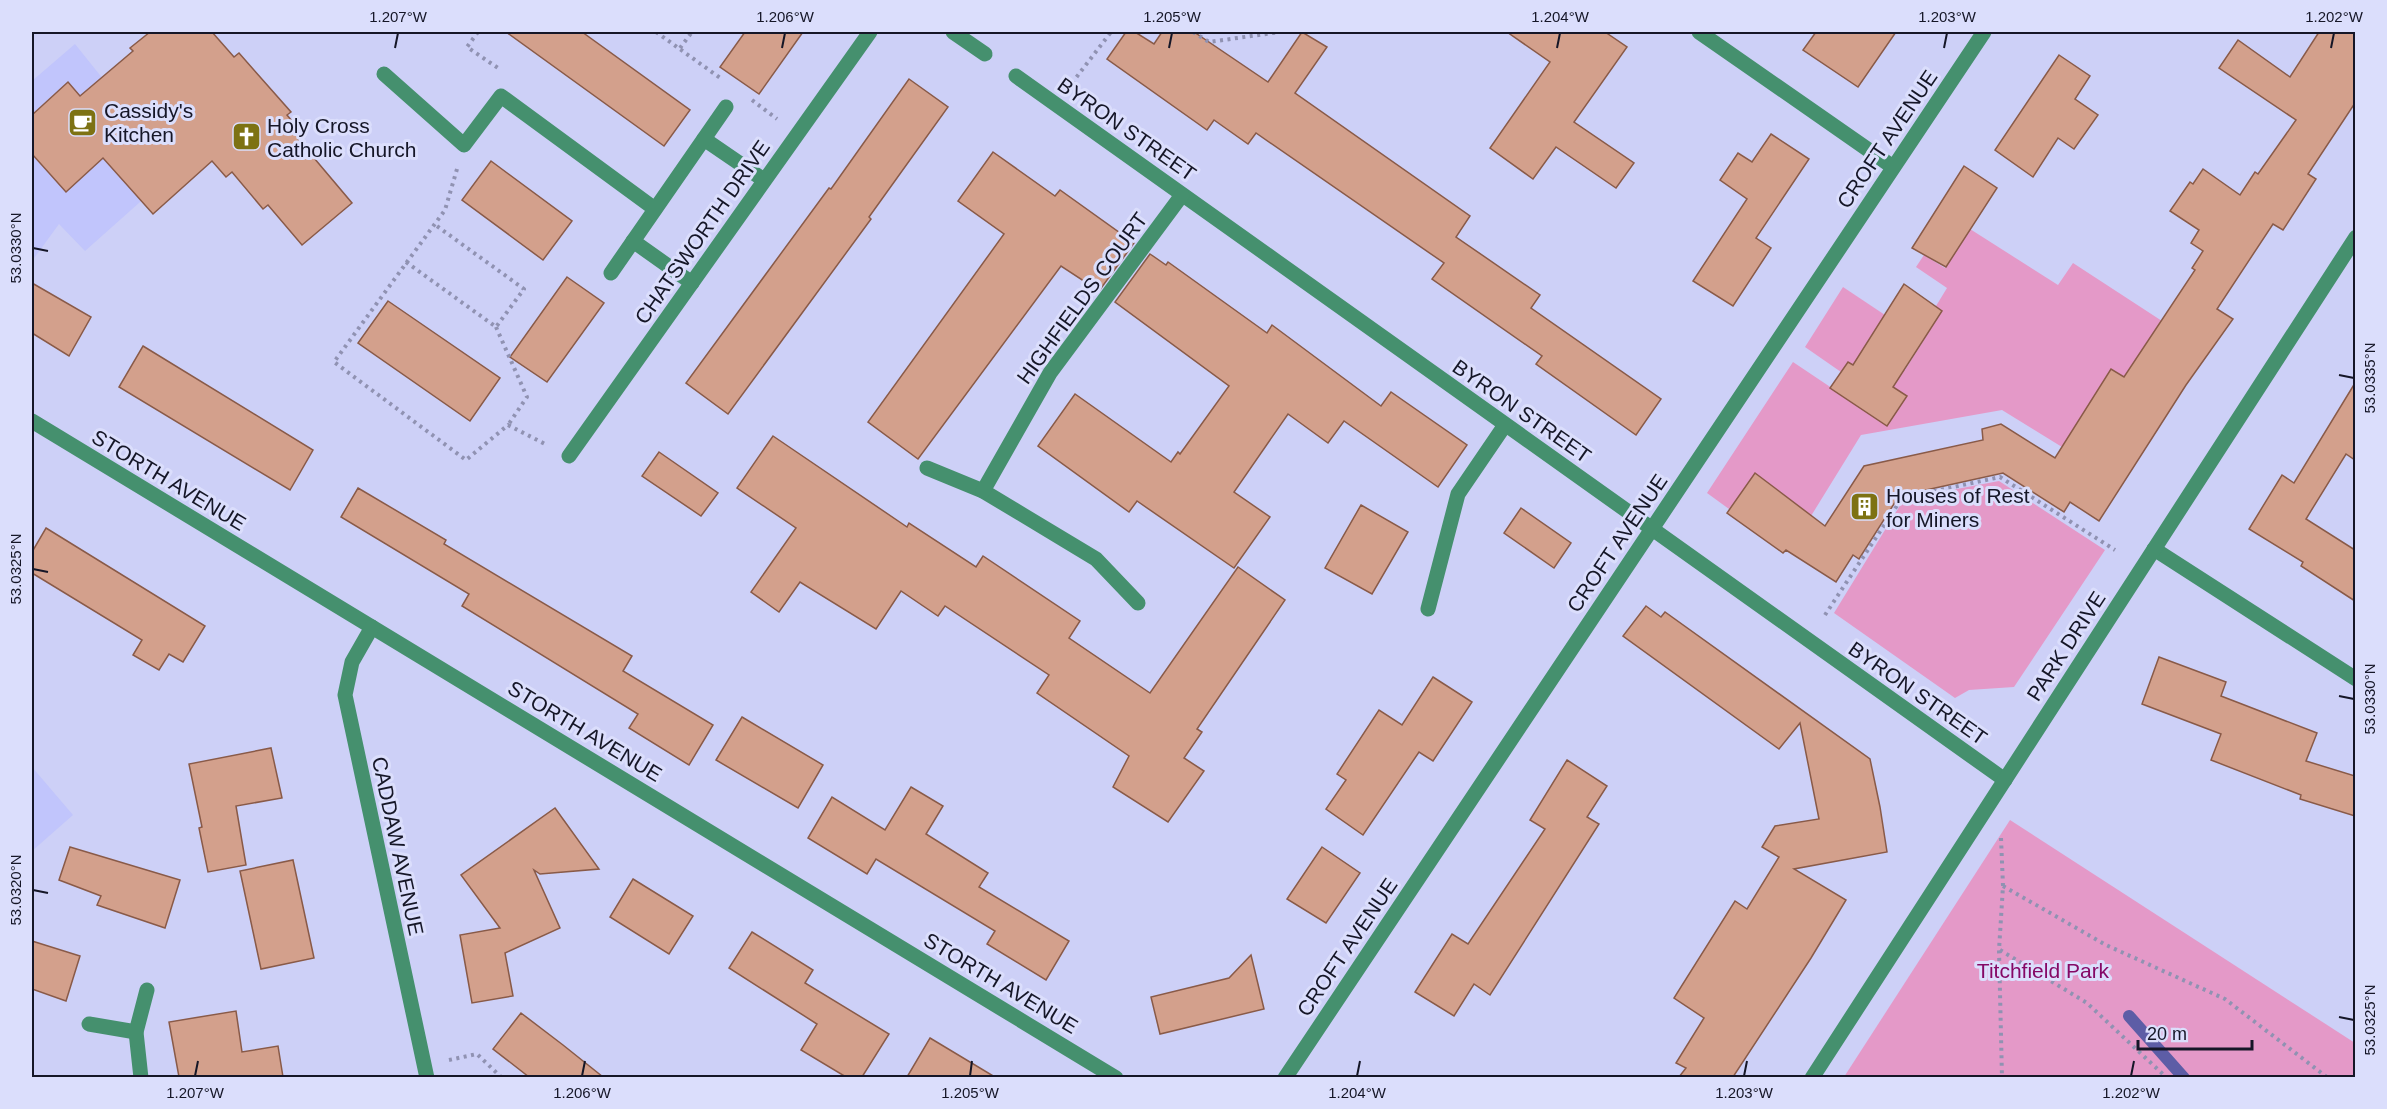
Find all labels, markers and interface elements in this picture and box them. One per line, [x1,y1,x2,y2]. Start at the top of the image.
text: 1.207°W [369,8,428,25]
text: 1.206°W [756,8,815,25]
text: 1.205°W [1143,8,1202,25]
text: 1.204°W [1531,8,1590,25]
text: 1.203°W [1918,8,1977,25]
text: 1.202°W [2305,8,2364,25]
street label: CROFT AVENUE [1832,66,1942,212]
street label: BYRON STREET [1053,73,1201,185]
place label: Cassidy's Kitchen [104,99,193,146]
cafe icon: Cassidy's Kitchen [67,106,99,138]
place label: Holy Cross Catholic Church [267,114,416,161]
church icon: Holy Cross Catholic Church [230,121,262,153]
street label: CHATSWORTH DRIVE [630,136,774,328]
street label: HIGHFIELDS COURT [1012,208,1152,388]
text: 53.0330°N [7,212,24,284]
text: 53.0335°N [2361,342,2378,414]
street label: BYRON STREET [1448,355,1596,467]
street label: STORTH AVENUE [88,425,250,535]
street label: CROFT AVENUE [1562,470,1672,616]
place label: Houses of Rest for Miners [1886,484,2030,531]
building icon: Houses of Rest for Miners [1849,491,1881,523]
text: 53.0325°N [7,533,24,605]
street label: PARK DRIVE [2022,587,2110,705]
street label: BYRON STREET [1844,637,1992,749]
text: 53.0330°N [2361,663,2378,735]
street label: STORTH AVENUE [504,676,666,786]
street label: CADDAW AVENUE [368,755,428,937]
text: 53.0320°N [7,854,24,926]
street label: CROFT AVENUE [1292,874,1402,1020]
street label: STORTH AVENUE [920,928,1082,1038]
park label: Titchfield Park [1977,959,2110,982]
text: 53.0325°N [2361,984,2378,1056]
scale bar [2138,1013,2252,1051]
text: 20 m [2147,1024,2187,1044]
text: 1.207°W [166,1084,225,1101]
text: 1.206°W [553,1084,612,1101]
text: 1.205°W [941,1084,1000,1101]
text: 1.204°W [1328,1084,1387,1101]
text: 1.203°W [1715,1084,1774,1101]
text: 1.202°W [2102,1084,2161,1101]

